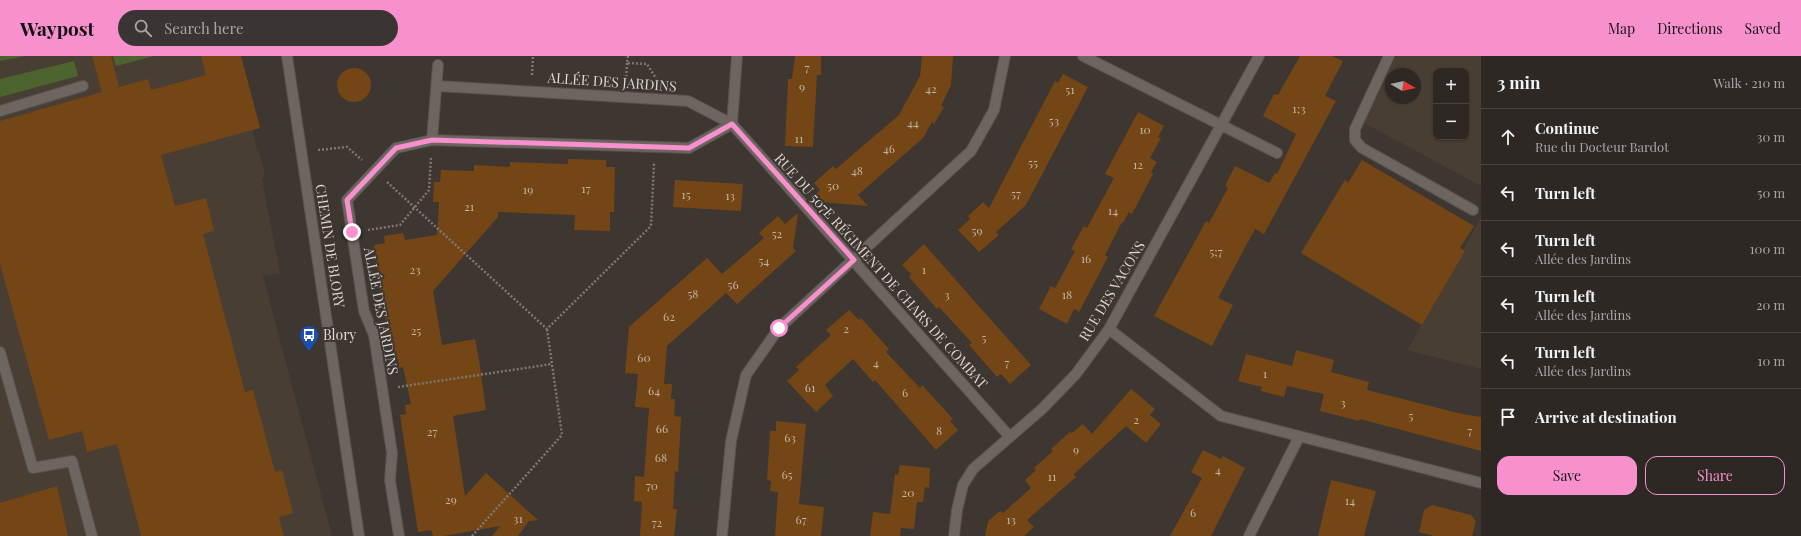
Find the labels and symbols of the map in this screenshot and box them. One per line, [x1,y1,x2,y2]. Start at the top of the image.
house number: 7 [805,59,810,75]
street label: ALLÉE DES JARDINS [546,67,677,95]
north arrow [1385,68,1421,104]
house number: 9 [799,78,805,94]
house number: 42 [925,80,937,96]
house number: 51 [1065,81,1075,97]
house number: 1;3 [1292,100,1306,116]
house number: 53 [1049,112,1059,128]
house number: 44 [907,114,919,130]
house number: 10 [1139,121,1151,137]
house number: 11 [795,130,804,146]
house number: 46 [883,140,895,156]
street label: RUE DU 507E RÉGIMENT DE CHARS DE COMBAT [771,150,991,392]
house number: 55 [1028,154,1038,170]
house number: 12 [1133,156,1143,172]
house number: 48 [851,162,863,178]
house number: 50 [827,177,839,193]
house number: 17 [581,180,591,196]
house number: 19 [523,181,533,197]
street label: CHEMIN DE BLORY [311,183,350,310]
house number: 57 [1011,185,1021,201]
house number: 15 [681,186,691,202]
house number: 13 [725,187,735,203]
house number: 21 [464,198,475,214]
house number: 14 [1108,202,1118,218]
house number: 59 [971,222,983,238]
route end [343,223,361,241]
house number: 52 [772,225,783,241]
street label: RUE DES VACONS [1074,237,1149,344]
house number: 5;7 [1209,243,1223,259]
street label: ALLÉE DES JARDINS [360,245,403,376]
house number: 16 [1081,250,1091,266]
house number: 54 [759,252,770,268]
house number: 23 [409,261,421,277]
house number: 1 [922,261,927,277]
house number: 56 [727,276,739,292]
house number: 58 [687,285,699,301]
house number: 3 [944,286,950,302]
house number: 18 [1062,286,1072,302]
house number: 62 [663,308,675,324]
route start [770,319,788,337]
house number: 2 [843,320,849,336]
house number: 25 [411,322,421,338]
bus stop icon: Blory [298,324,320,352]
place label: Blory [323,325,356,344]
house number: 5 [982,331,986,345]
house number: 60 [637,349,651,365]
house number: 4 [873,354,879,370]
house number: 7 [1005,354,1010,370]
house number: 1 [1263,365,1268,381]
house number: 61 [805,379,816,395]
house number: 64 [648,382,660,398]
house number: 6 [902,384,908,400]
house number: 3 [1340,394,1346,410]
house number: 5 [1409,407,1414,423]
house number: 2 [1133,411,1139,427]
house number: 66 [656,420,668,436]
house number: 8 [936,422,942,438]
house number: 7 [1468,422,1473,438]
house number: 27 [427,423,437,439]
house number: 63 [784,429,796,445]
house number: 9 [1073,441,1079,457]
house number: 68 [655,449,667,465]
house number: 4 [1215,461,1221,477]
house number: 65 [781,466,793,482]
house number: 11 [1048,468,1057,484]
house number: 70 [646,477,658,493]
house number: 20 [902,484,914,500]
house number: 29 [445,491,457,507]
house number: 14 [1345,492,1355,508]
house number: 6 [1190,504,1196,520]
house number: 31 [513,510,523,526]
house number: 67 [795,511,807,527]
house number: 13 [1006,511,1016,527]
house number: 72 [652,514,663,530]

